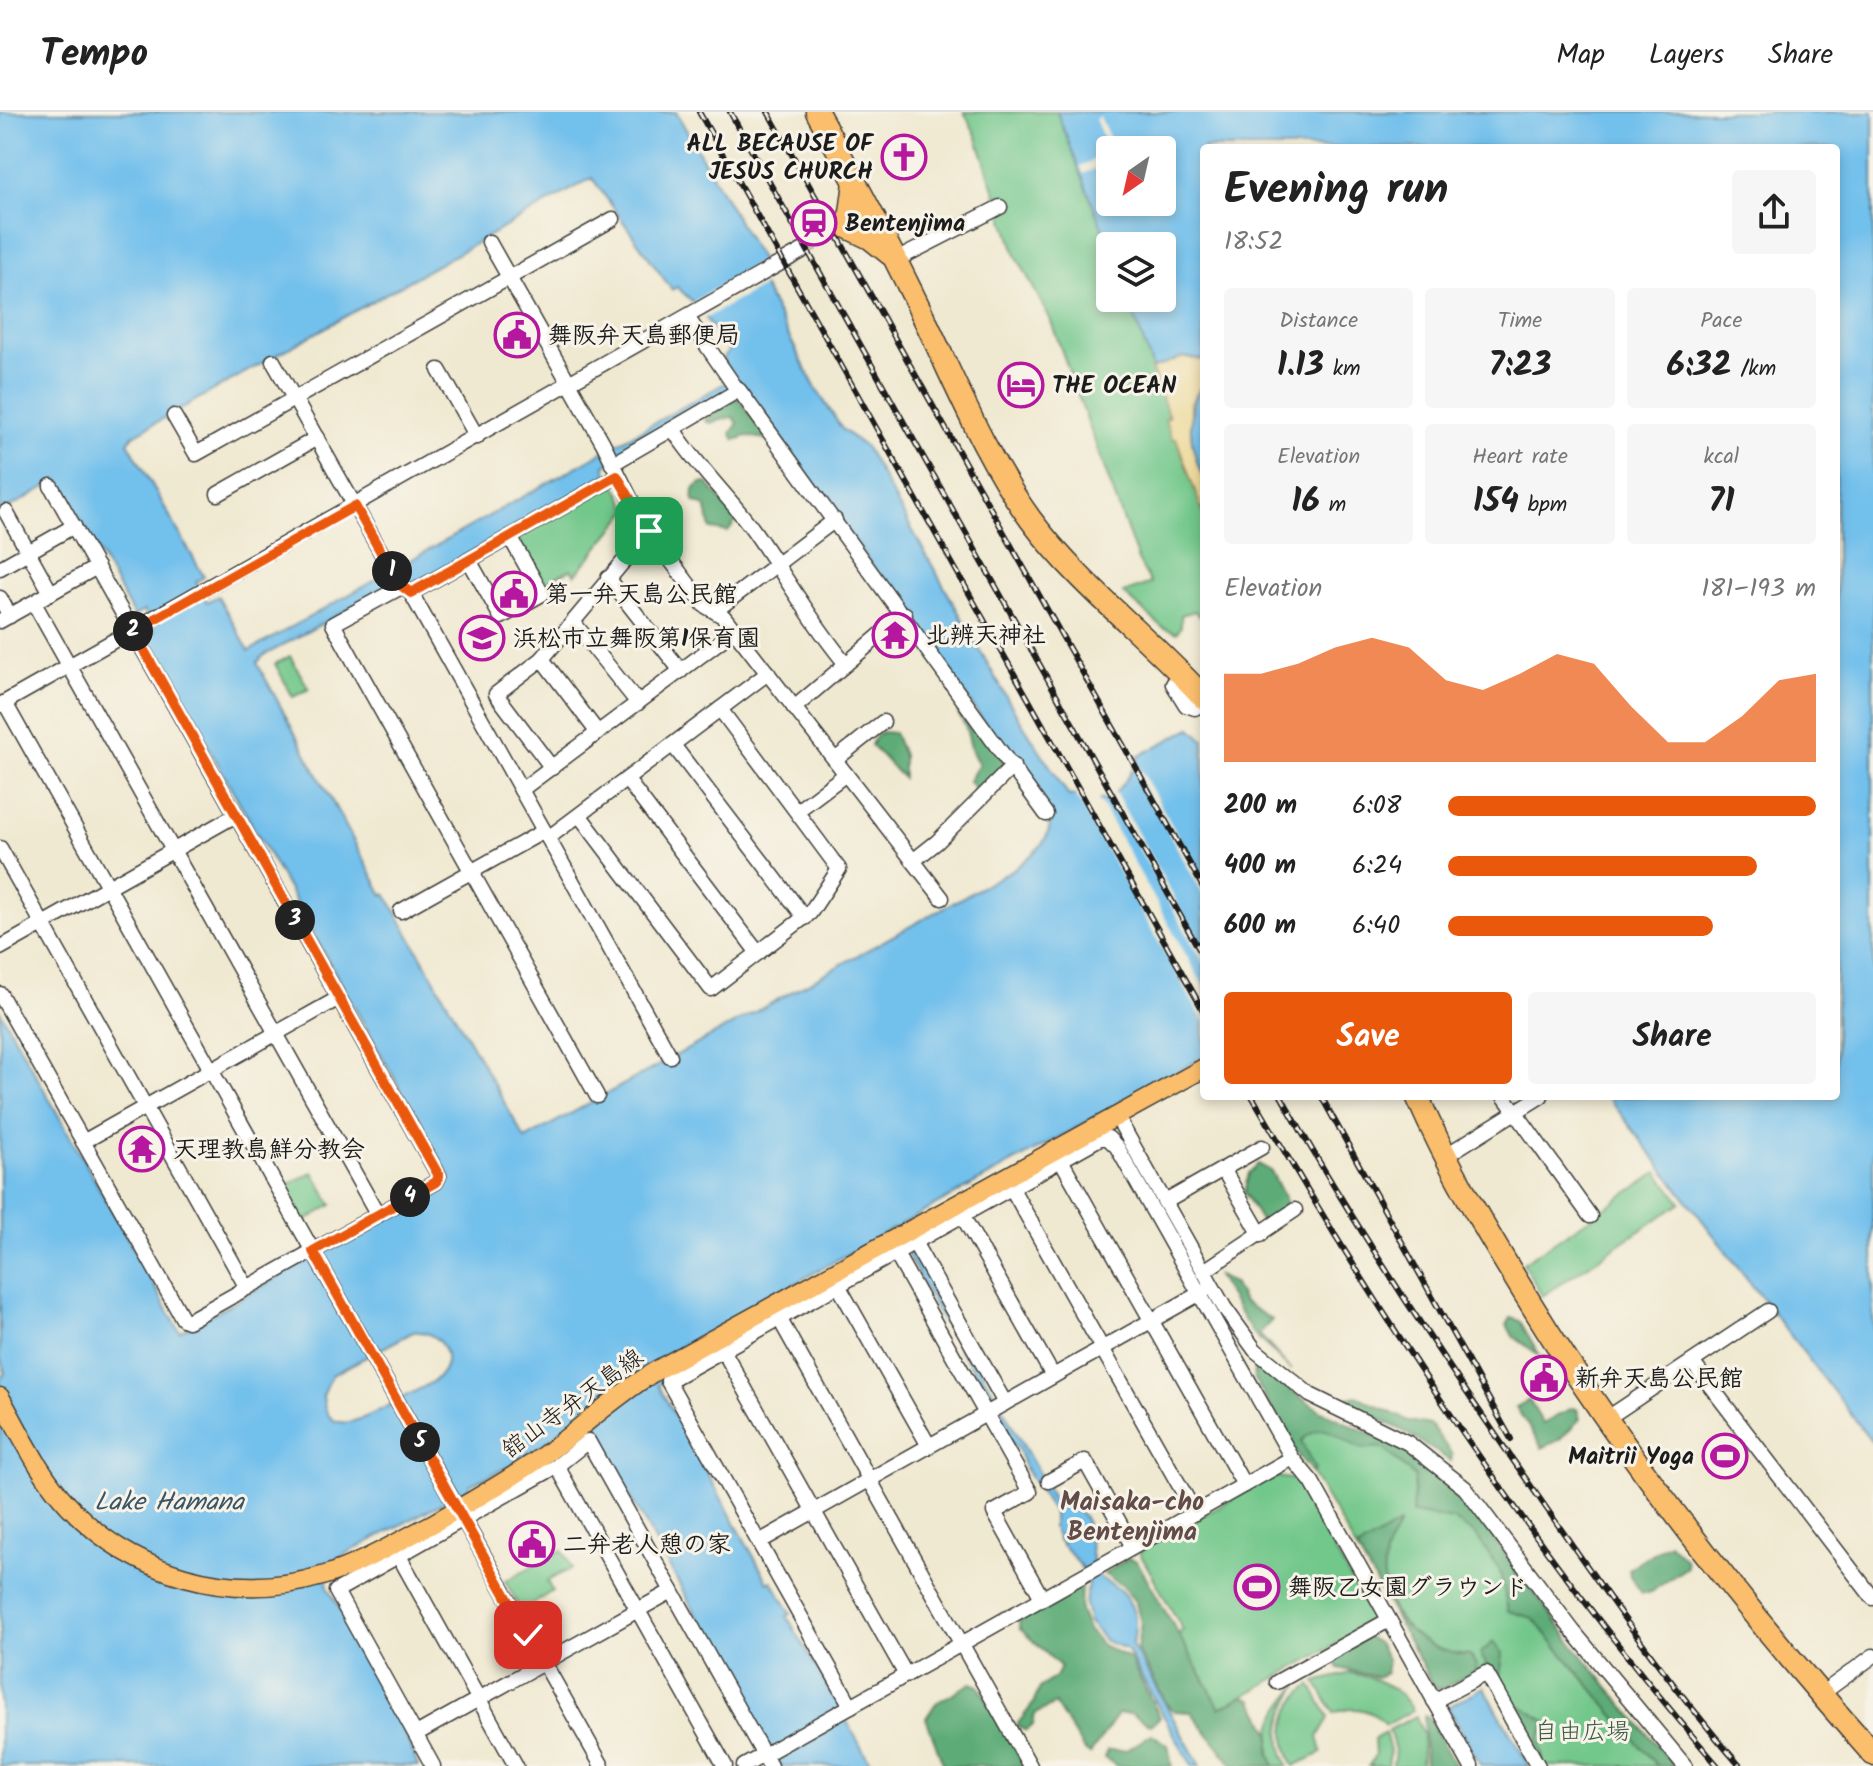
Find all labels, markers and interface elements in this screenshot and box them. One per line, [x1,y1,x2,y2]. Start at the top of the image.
text: Tempo [40,25,148,85]
text: Map [1556,33,1605,78]
text: Layers [1649,33,1724,78]
text: Share [1768,33,1833,78]
place label: ALL BECAUSE OF JESUS CHURCH [686,125,875,192]
church icon: ALL BECAUSE OF JESUS CHURCH [880,133,928,181]
north arrow [1096,136,1176,216]
map controls [1096,136,1176,312]
text: Evening run [1224,156,1448,226]
button: share [1732,170,1816,254]
station icon: Bentenjima [790,199,838,247]
place label: Bentenjima [845,205,965,244]
text: 18:52 [1224,221,1283,263]
button: layers [1096,232,1176,312]
text: Distance [1279,304,1358,339]
text: Time [1498,304,1542,339]
text: Pace [1700,304,1742,339]
public building icon: 舞阪弁天島郵便局 [493,311,541,359]
place label: 舞阪弁天島郵便局 [548,317,740,356]
text: 1.13 [1277,339,1324,393]
text: 7:23 [1489,339,1551,393]
text: 6:32 [1666,339,1732,393]
text: km [1324,352,1361,387]
text: /km [1732,352,1776,387]
hotel icon: THE OCEAN [997,361,1045,409]
place label: THE OCEAN [1052,367,1176,406]
text: Elevation [1277,440,1360,475]
text: Heart rate [1472,440,1568,475]
text: kcal [1703,440,1739,475]
text: 16 [1291,475,1320,529]
text: 154 [1473,475,1519,529]
text: 71 [1708,475,1734,529]
text: m [1320,488,1346,523]
text: bpm [1519,488,1567,523]
pin [615,497,683,565]
icon: arrive [627,509,671,553]
pin: 1 [372,551,412,591]
text: 1 [389,553,395,588]
text: Elevation [1224,568,1322,610]
text: 181–193 m [1701,568,1816,610]
public building icon: 第一弁天島公民館 [490,570,538,618]
place label: 第一弁天島公民館 [545,576,737,615]
pin: 2 [113,611,153,651]
temple icon: 北辨天神社 [871,611,919,659]
text: 2 [127,613,139,648]
school or university icon: 浜松市立舞阪第1保育園 [458,614,506,662]
place label: 北辨天神社 [926,617,1046,656]
place label: 浜松市立舞阪第1保育園 [513,620,760,659]
text: 200 m [1224,785,1297,827]
text: 6:08 [1352,785,1402,827]
text: 400 m [1224,845,1296,887]
text: 6:24 [1352,845,1402,887]
pin: 3 [275,900,315,940]
text: 3 [289,902,301,937]
text: 600 m [1224,905,1296,947]
text: 6:40 [1352,905,1400,947]
button: Save [1224,992,1512,1084]
button: Share [1528,992,1816,1084]
temple icon: 天理教島鮮分教会 [118,1125,166,1173]
place label: 天理教島鮮分教会 [173,1131,365,1170]
pin: 4 [390,1177,430,1217]
text: 4 [404,1179,416,1214]
street label: 舘山寺弁天島線 [493,1339,652,1469]
public building icon: 新弁天島公民館 [1520,1354,1568,1402]
place label: 新弁天島公民館 [1575,1360,1743,1399]
pin: 5 [400,1422,440,1462]
text: 5 [414,1424,426,1459]
sports icon: Maitrii Yoga [1701,1432,1749,1480]
place label: Maitrii Yoga [1568,1438,1694,1477]
water label: Lake Hamana [94,1482,245,1524]
district label: Maisaka-cho Bentenjima [1060,1482,1204,1554]
public building icon: 二弁老人憩の家 [508,1520,556,1568]
place label: 二弁老人憩の家 [563,1526,731,1565]
sports icon: 舞阪乙女園グラウンド [1233,1563,1281,1611]
place label: 舞阪乙女園グラウンド [1288,1569,1528,1608]
pin [494,1601,562,1669]
icon: check [506,1613,550,1657]
park label: 自由広場 [1534,1713,1630,1752]

